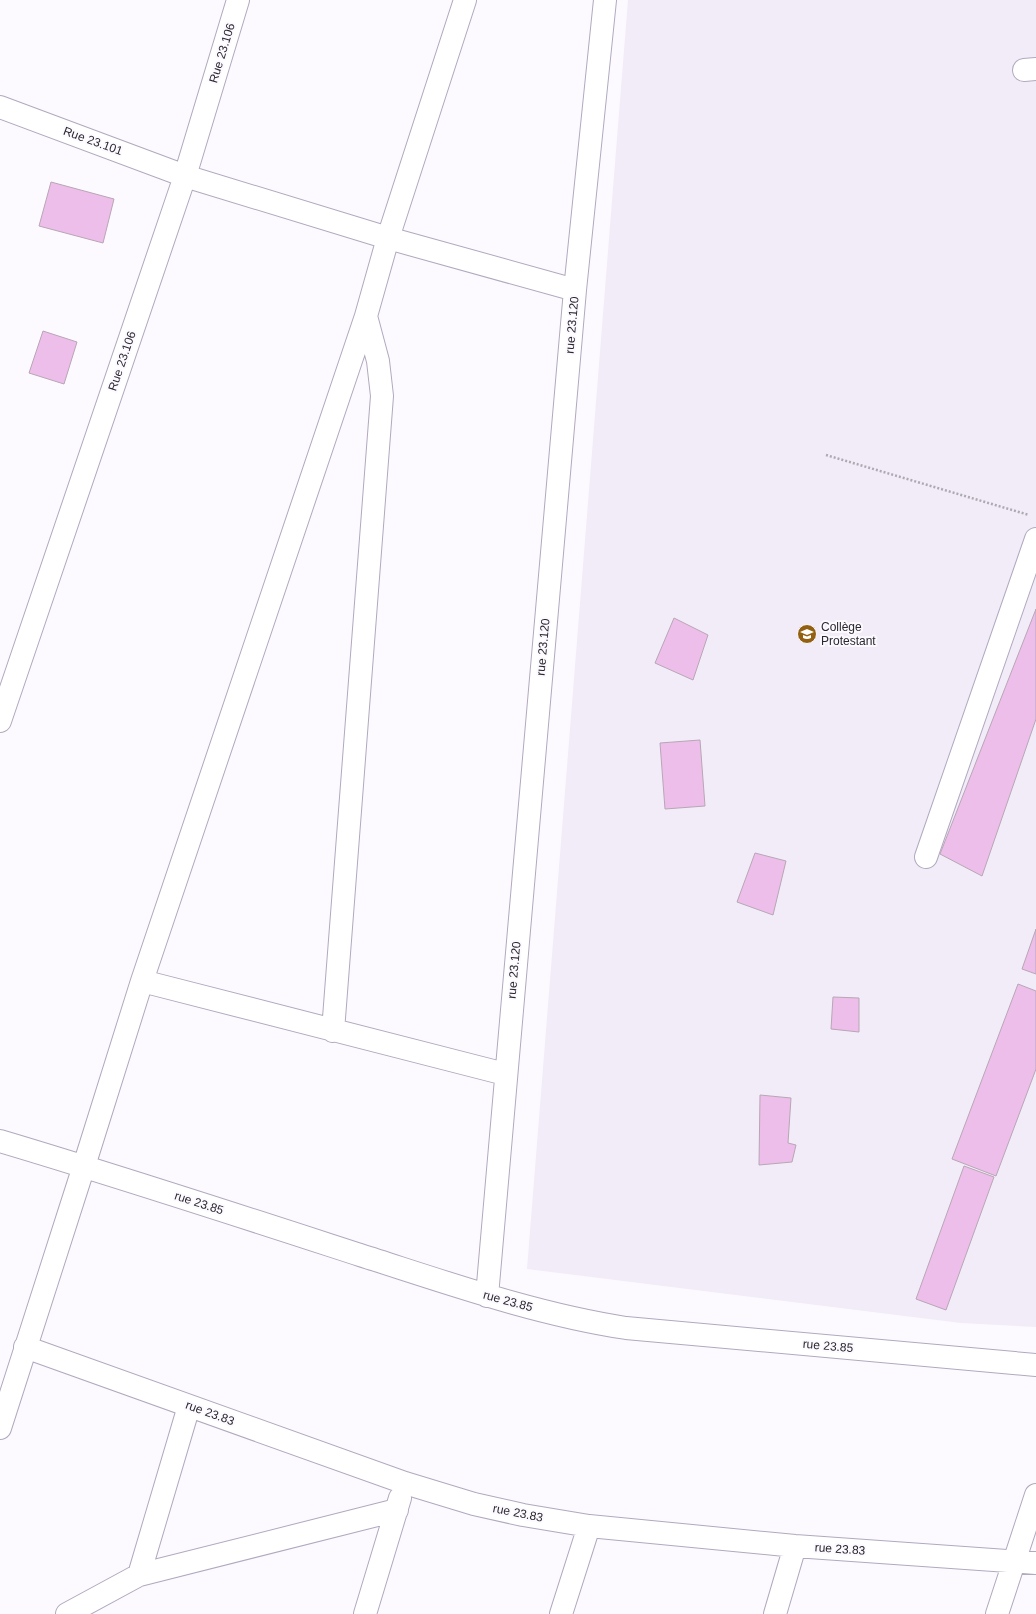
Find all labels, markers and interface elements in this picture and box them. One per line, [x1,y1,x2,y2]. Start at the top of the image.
street label: Rue 23.106 [206,21,238,85]
street label: Rue 23.101 [61,124,125,158]
street label: rue 23.120 [563,295,582,354]
street label: Rue 23.106 [105,329,139,393]
street label: rue 23.120 [534,617,553,676]
place label: Collège Protestant [821,620,876,648]
school or university icon: Collège Protestant [796,623,818,645]
street label: rue 23.120 [505,940,524,999]
street label: rue 23.85 [173,1189,226,1218]
street label: rue 23.85 [482,1288,535,1314]
street label: rue 23.85 [802,1337,854,1355]
street label: rue 23.83 [184,1398,237,1428]
street label: rue 23.83 [492,1501,545,1525]
street label: rue 23.83 [814,1540,866,1558]

